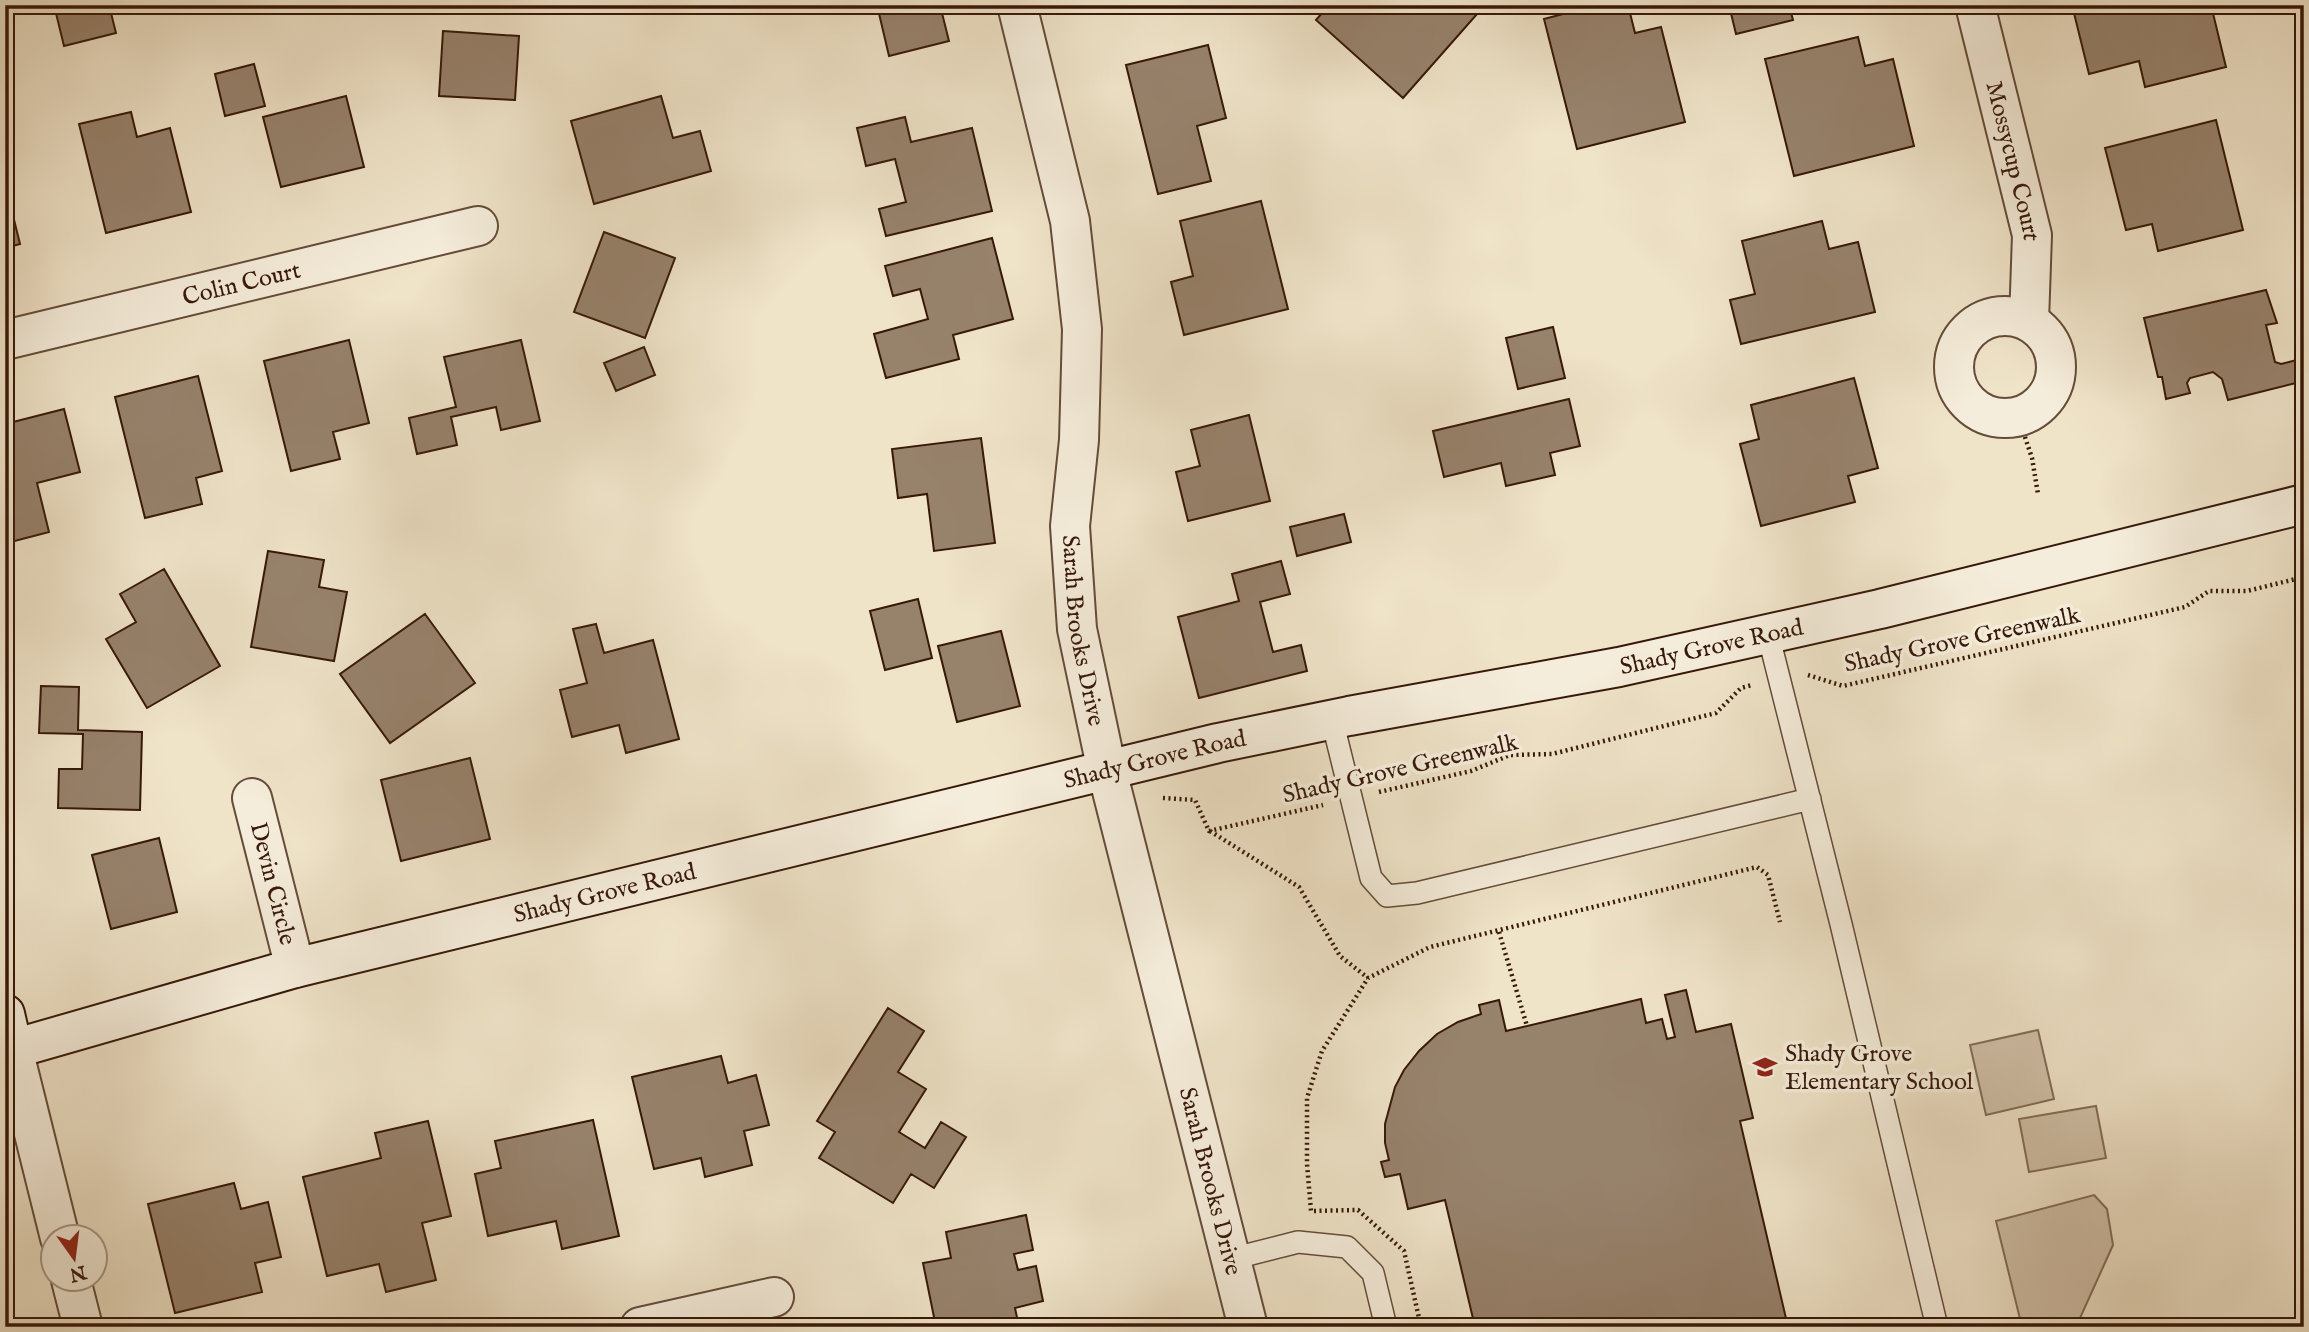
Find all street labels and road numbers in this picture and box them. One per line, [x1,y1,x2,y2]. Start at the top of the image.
street label: Mossycup Court [1977,78,2046,242]
street label: Colin Court [179,255,304,314]
street label: Sarah Brooks Drive [1054,534,1111,729]
street label: Shady Grove Greenwalk [1841,600,2083,681]
street label: Shady Grove Road [1617,613,1806,683]
street label: Shady Grove Road [1060,724,1249,797]
street label: Shady Grove Greenwalk [1280,727,1521,812]
street label: Devin Circle [242,819,303,948]
street label: Shady Grove Road [511,857,700,931]
street label: Sarah Brooks Drive [1171,1084,1248,1279]

